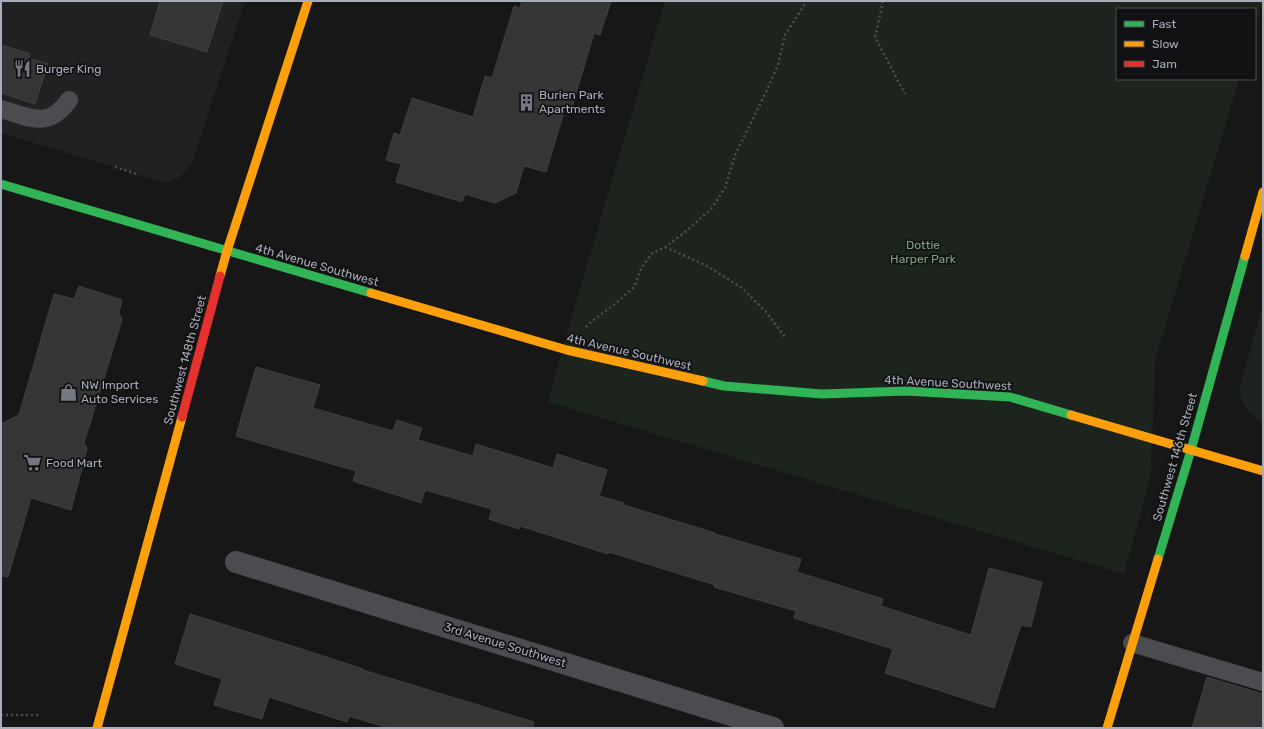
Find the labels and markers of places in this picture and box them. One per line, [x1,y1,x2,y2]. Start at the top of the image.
restaurant icon: Burger King [13,59,33,79]
place label: Burger King [36,62,101,76]
place label: Burien Park Apartments [539,88,605,116]
building icon: Burien Park Apartments [516,92,536,112]
place label: NW Import Auto Services [81,378,158,406]
shop icon: NW Import Auto Services [58,382,78,402]
supermarket icon: Food Mart [23,453,43,473]
place label: Food Mart [46,456,102,470]

